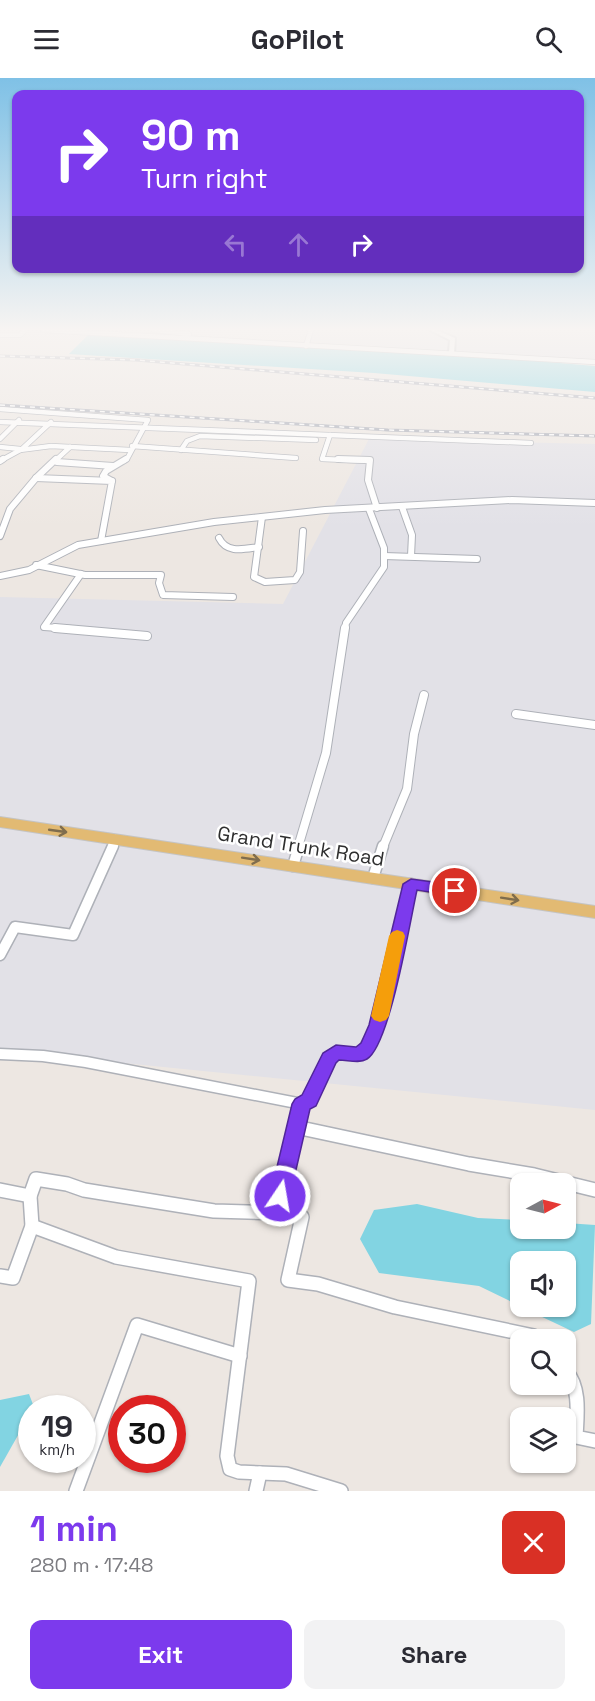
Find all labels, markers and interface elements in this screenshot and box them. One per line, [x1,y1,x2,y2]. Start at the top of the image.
text: GoPilot [251,22,344,57]
icon: menu [30,23,63,56]
icon: search [532,23,565,56]
text: 90 m [141,109,241,162]
icon: right [42,114,120,192]
text: Turn right [141,161,268,196]
icon: left [219,228,252,261]
icon: ahead [282,228,315,261]
icon: right [345,228,378,261]
street label: Grand Trunk Road [216,820,386,872]
one-way arrow [47,825,67,836]
one-way arrow [240,854,260,865]
pin [429,865,480,916]
icon: arrive [438,874,471,907]
one-way arrow [500,894,519,905]
position arrow [248,1164,312,1228]
north arrow [510,1173,576,1239]
map controls [510,1173,576,1473]
button: sound [510,1251,576,1317]
button: search [510,1329,576,1395]
speed limit sign: 30 [108,1395,186,1473]
text: 19 [41,1407,73,1446]
button: layers [510,1407,576,1473]
text: km/h [39,1440,75,1459]
text: 1 min [30,1506,118,1552]
button: close [502,1511,565,1574]
text: 280 m · 17:48 [30,1552,153,1578]
button: Exit [30,1620,292,1689]
button: Share [304,1620,565,1689]

